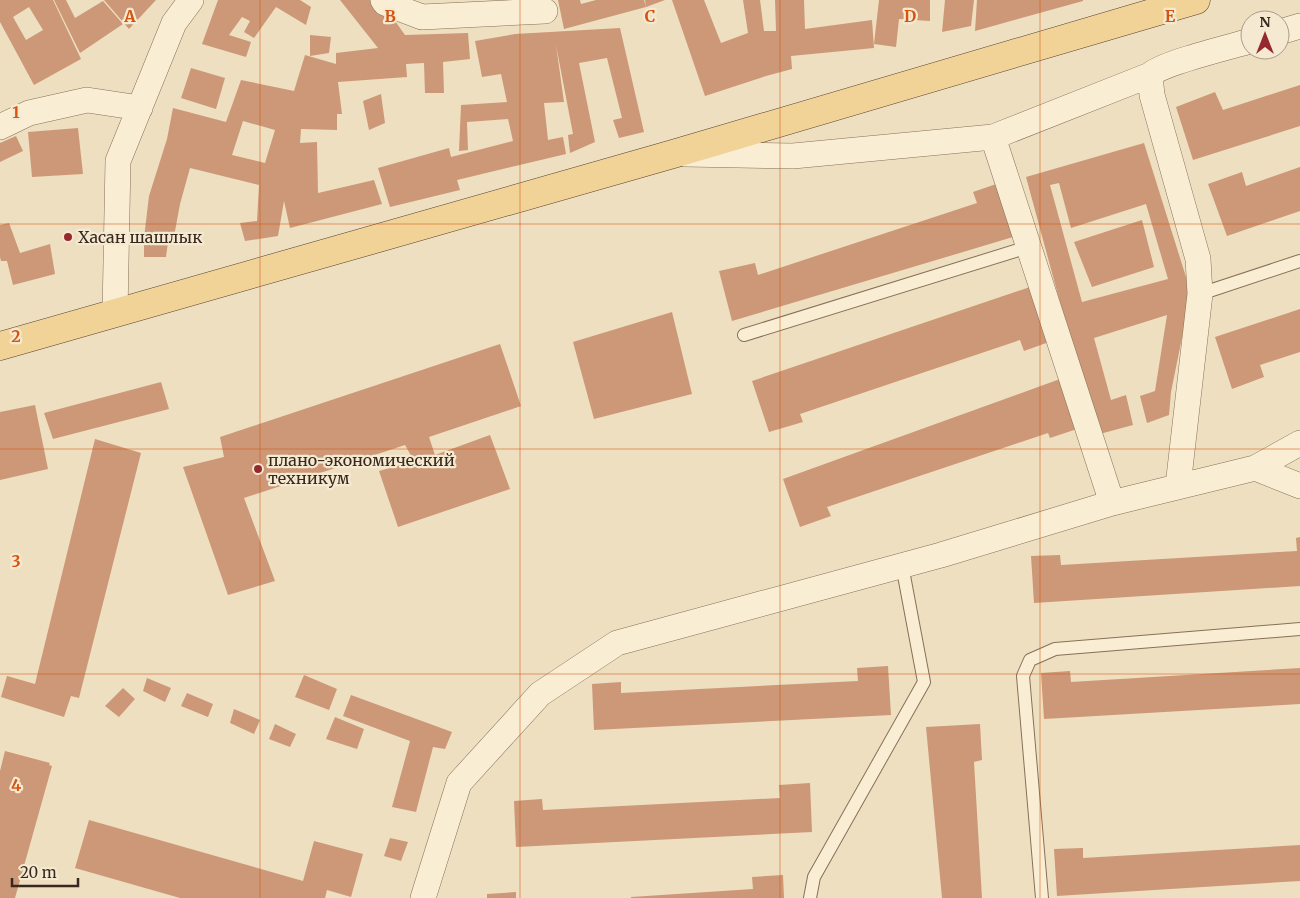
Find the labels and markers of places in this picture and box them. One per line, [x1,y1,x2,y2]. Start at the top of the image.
place label: Хасан шашлык [78,227,202,247]
marker: Хасан шашлык [62,231,74,243]
place label: плано-экономический техникум [268,450,455,488]
marker: плано-экономический техникум [252,463,264,475]

